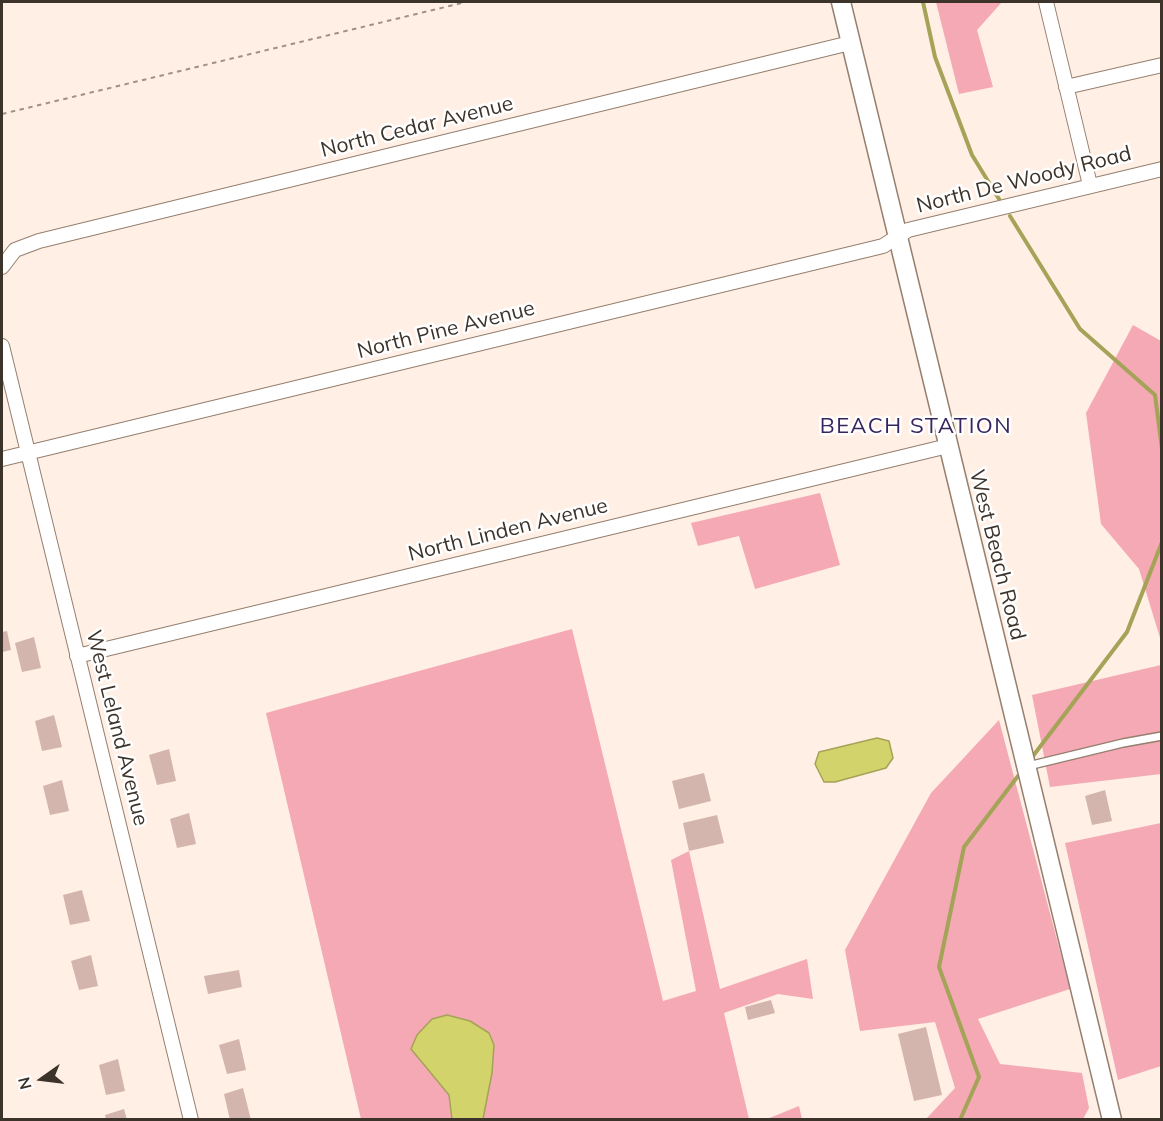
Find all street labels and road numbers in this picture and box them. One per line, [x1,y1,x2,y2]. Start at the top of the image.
street label: North Cedar Avenue [318,91,516,163]
street label: North De Woody Road [914,141,1134,219]
street label: North Pine Avenue [355,296,537,364]
street label: West Beach Road [964,467,1030,643]
street label: North Linden Avenue [406,493,610,567]
street label: West Leland Avenue [81,628,153,828]

